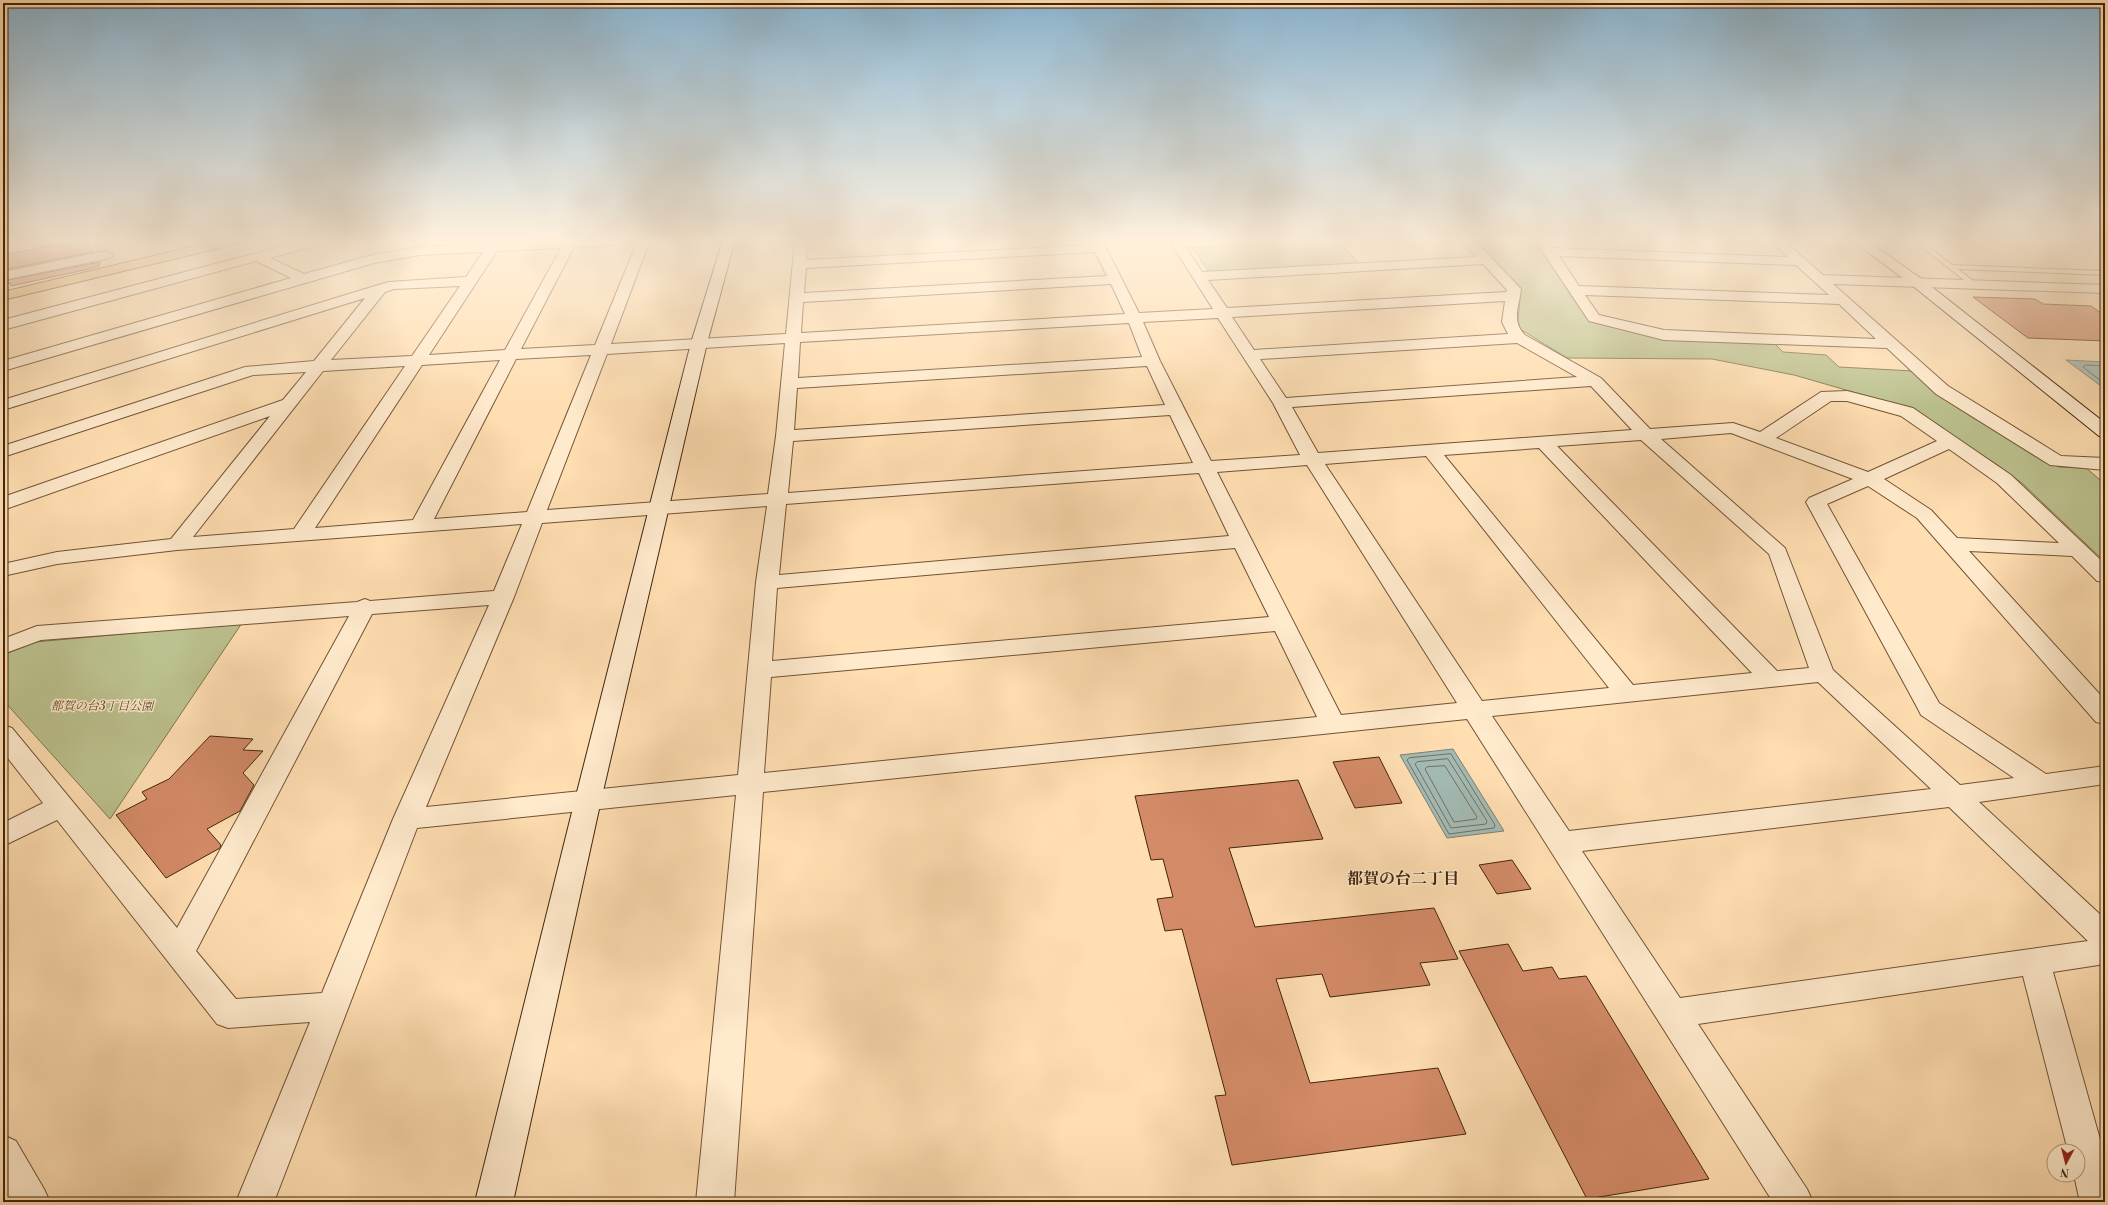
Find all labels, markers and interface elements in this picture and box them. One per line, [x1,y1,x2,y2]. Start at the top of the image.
park label: 都賀の台3丁目公園 [51,699,155,714]
district label: 都賀の台二丁目 [1347,869,1459,889]
north arrow [2046,1143,2086,1183]
text: N [2059,1164,2070,1179]

